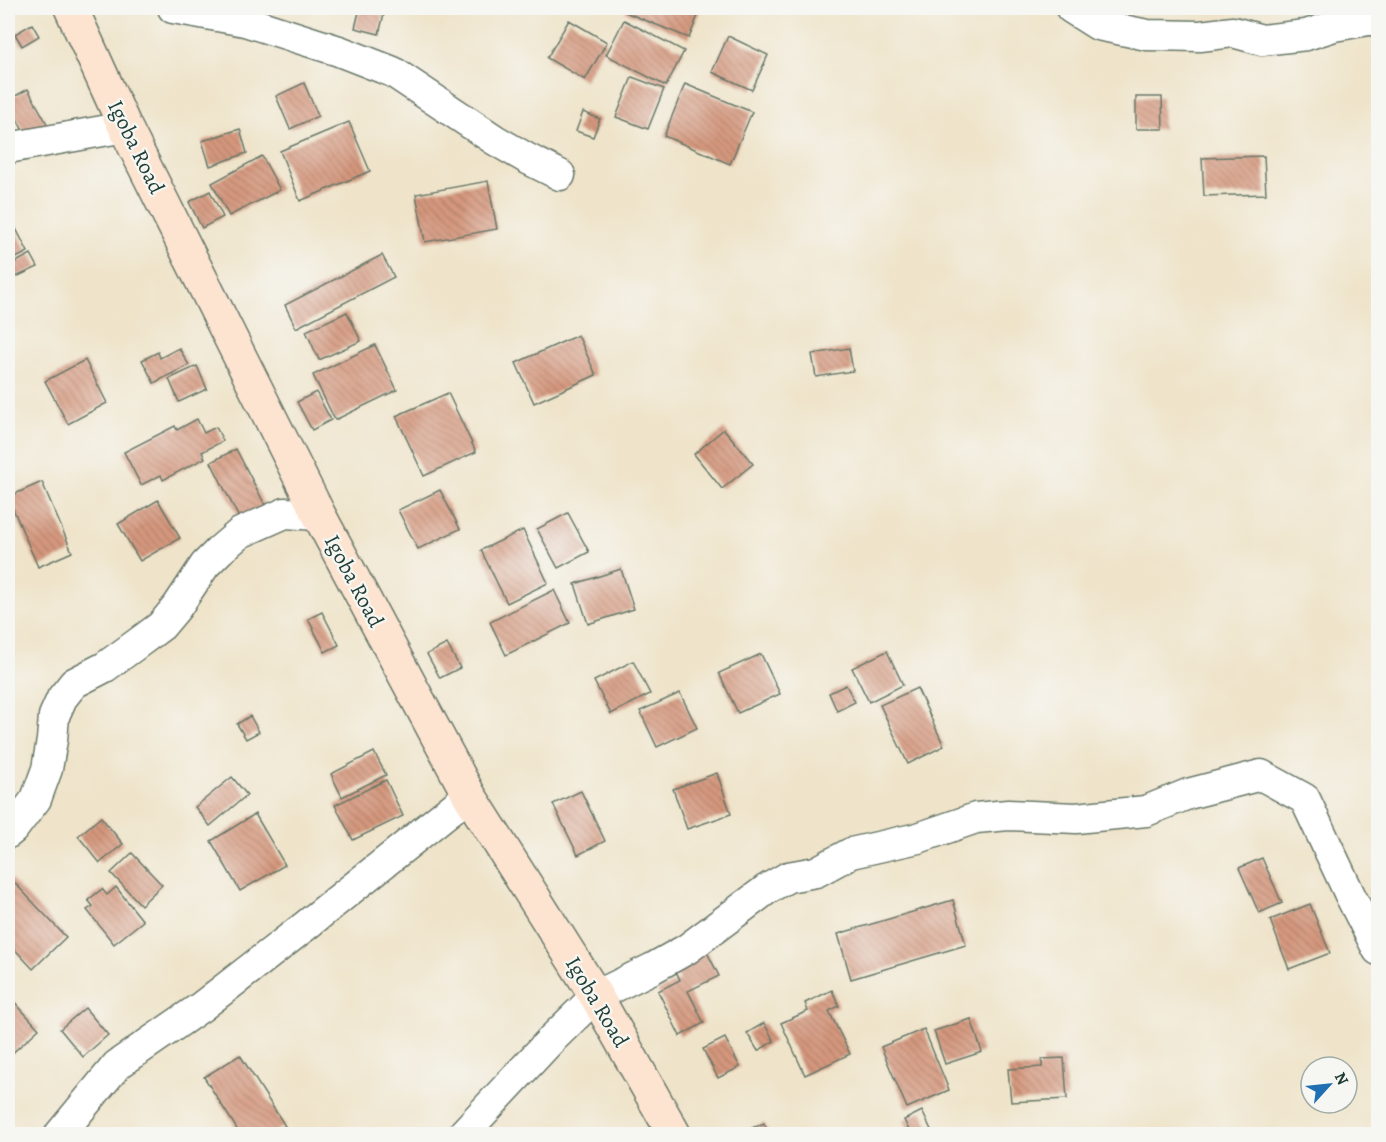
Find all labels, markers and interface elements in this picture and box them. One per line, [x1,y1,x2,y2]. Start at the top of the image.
street label: Igoba Road [100,95,172,199]
street label: Igoba Road [317,529,391,633]
street label: Igoba Road [558,951,636,1053]
north arrow [1299,1055,1359,1115]
text: N [1329,1068,1354,1089]

